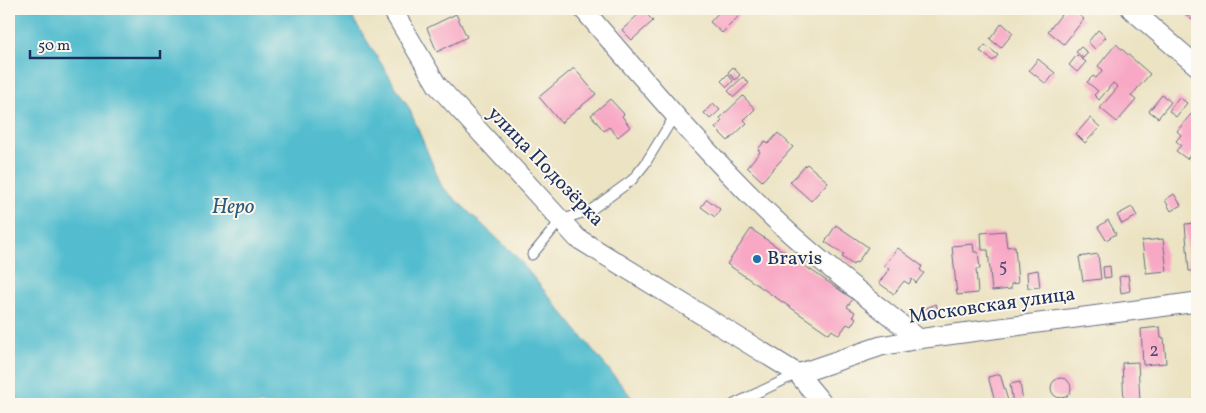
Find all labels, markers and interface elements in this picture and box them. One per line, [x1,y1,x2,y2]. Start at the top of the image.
scale bar [30,28,160,60]
text: 50 m [38,36,70,57]
street label: улица Подозёрка [480,101,610,233]
water label: Неро [212,193,255,222]
place label: Bravis [767,245,822,273]
marker: Bravis [751,253,763,265]
house number: 5 [999,255,1007,280]
street label: Московская улица [907,280,1077,332]
house number: 2 [1149,339,1159,364]

